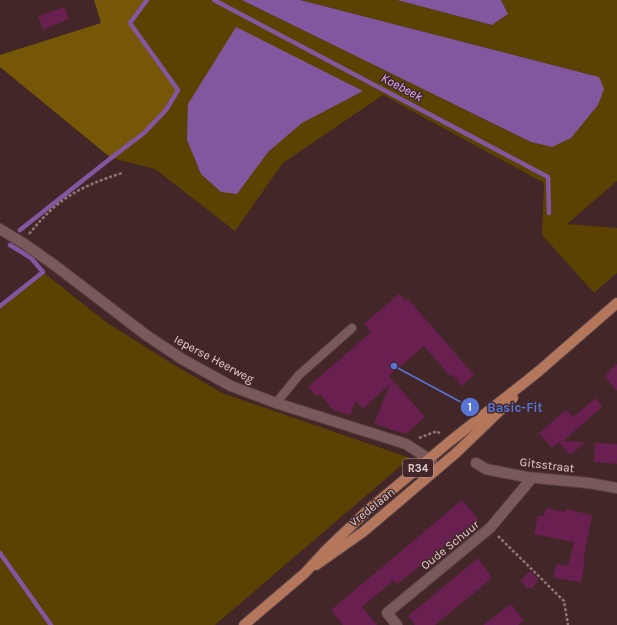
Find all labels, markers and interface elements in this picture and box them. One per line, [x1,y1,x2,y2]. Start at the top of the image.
water label: Koebeek [379,70,426,104]
street label: Ieperse Heerweg [172,332,257,386]
callout: Basic-Fit [460,395,551,420]
text: 1 [468,400,472,414]
text: Basic-Fit [487,400,543,415]
street label: Gitsstraat [519,455,576,475]
road number: R34 [403,459,433,477]
street label: Vredelaan [347,485,397,529]
street label: Oude Schuur [418,517,482,573]

